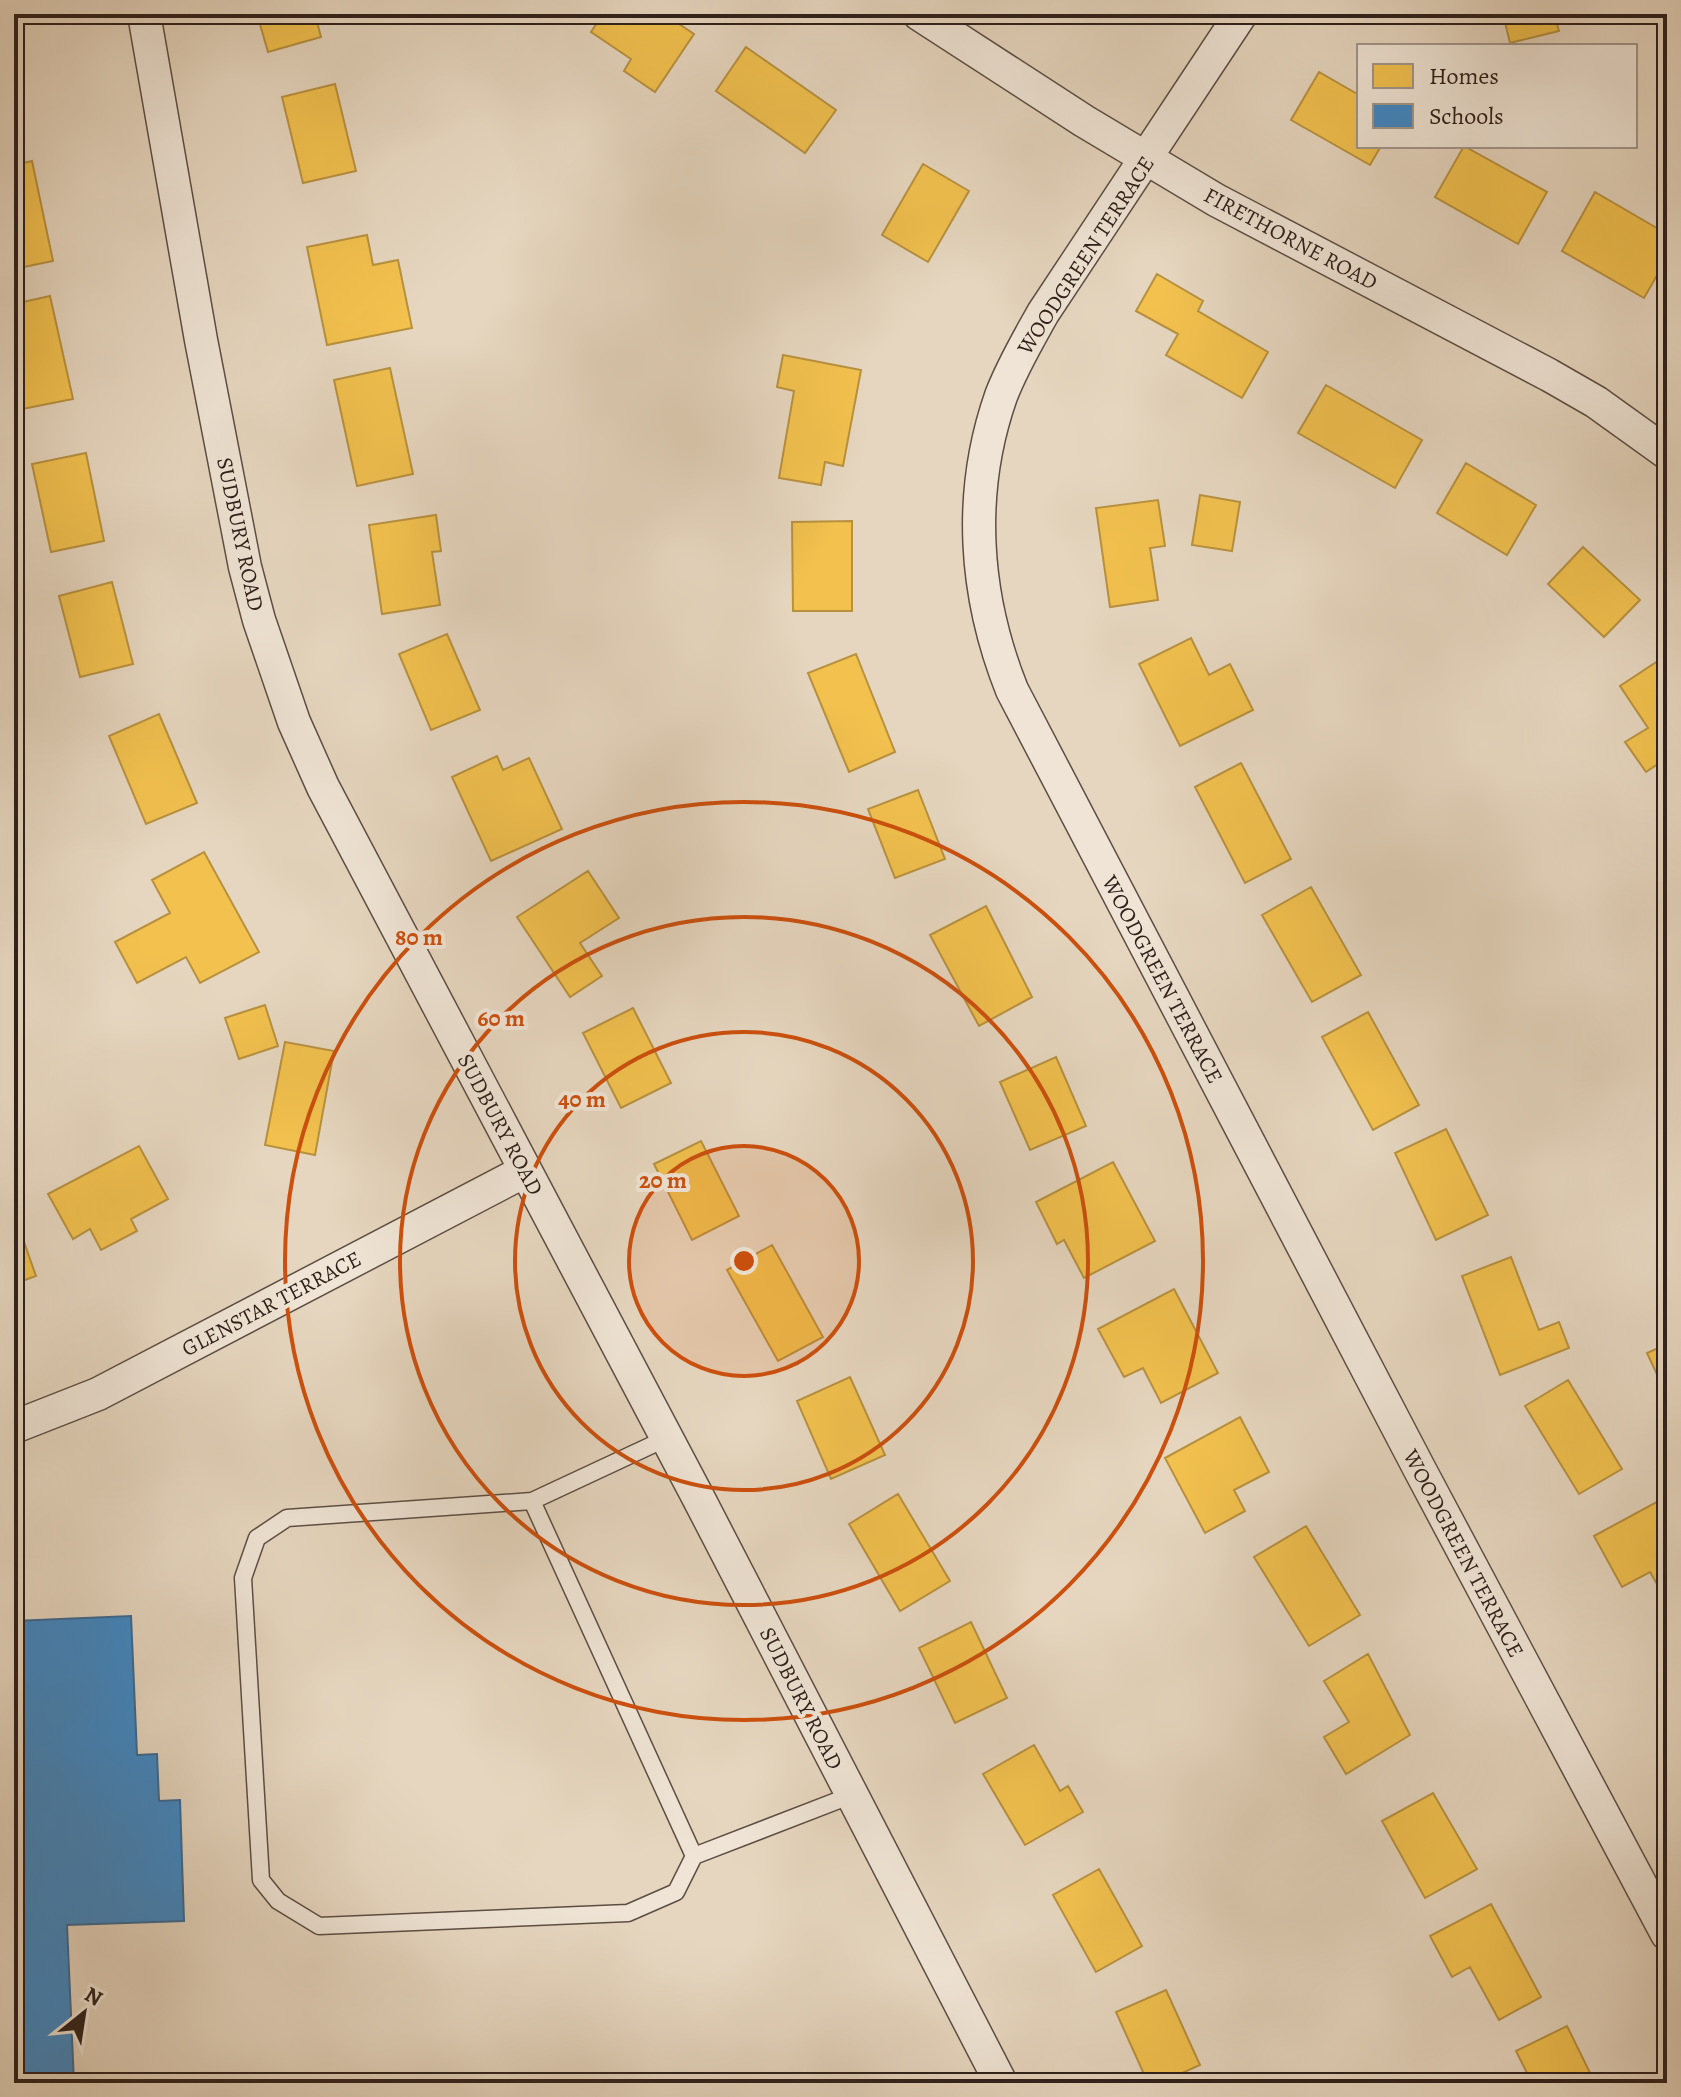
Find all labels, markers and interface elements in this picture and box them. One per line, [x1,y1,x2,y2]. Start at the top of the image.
legend [1357,44,1637,148]
text: Homes [1429,60,1499,92]
text: Schools [1429,100,1504,132]
street label: WOODGREEN TERRACE [1010,150,1161,362]
street label: FIRETHORNE ROAD [1198,180,1383,297]
street label: SUDBURY ROAD [209,455,271,614]
street label: WOODGREEN TERRACE [1094,869,1230,1089]
text: 80 m [395,921,443,953]
text: 60 m [477,1002,525,1034]
street label: SUDBURY ROAD [450,1048,550,1201]
text: 40 m [558,1083,606,1115]
text: 20 m [639,1164,687,1196]
street label: GLENSTAR TERRACE [176,1244,366,1364]
centre of rings [730,1247,758,1275]
street label: WOODGREEN TERRACE [1395,1443,1531,1663]
street label: SUDBURY ROAD [752,1622,850,1775]
north arrow [44,1973,124,2053]
text: N [79,1980,108,2014]

